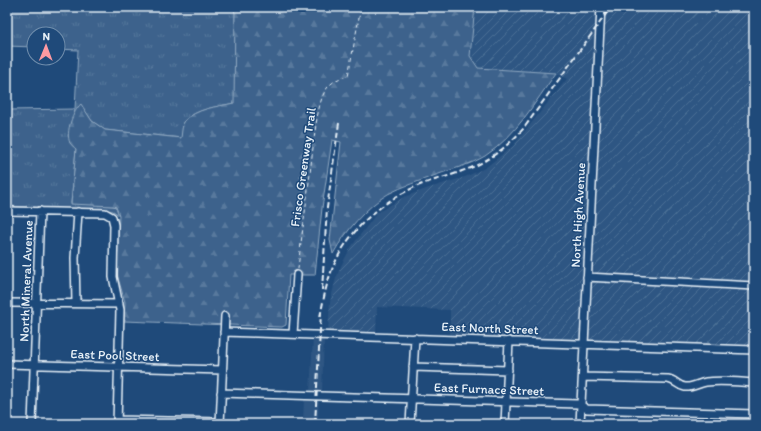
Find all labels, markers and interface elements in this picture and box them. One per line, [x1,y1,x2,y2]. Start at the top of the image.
north arrow [26,26,66,66]
text: N [42,30,50,43]
street label: Frisco Greenway Trail [287,106,319,228]
street label: North High Avenue [568,162,588,268]
street label: North Mineral Avenue [16,220,36,342]
street label: East North Street [441,319,539,337]
street label: East Pool Street [70,346,160,364]
street label: East Furnace Street [434,380,544,398]

